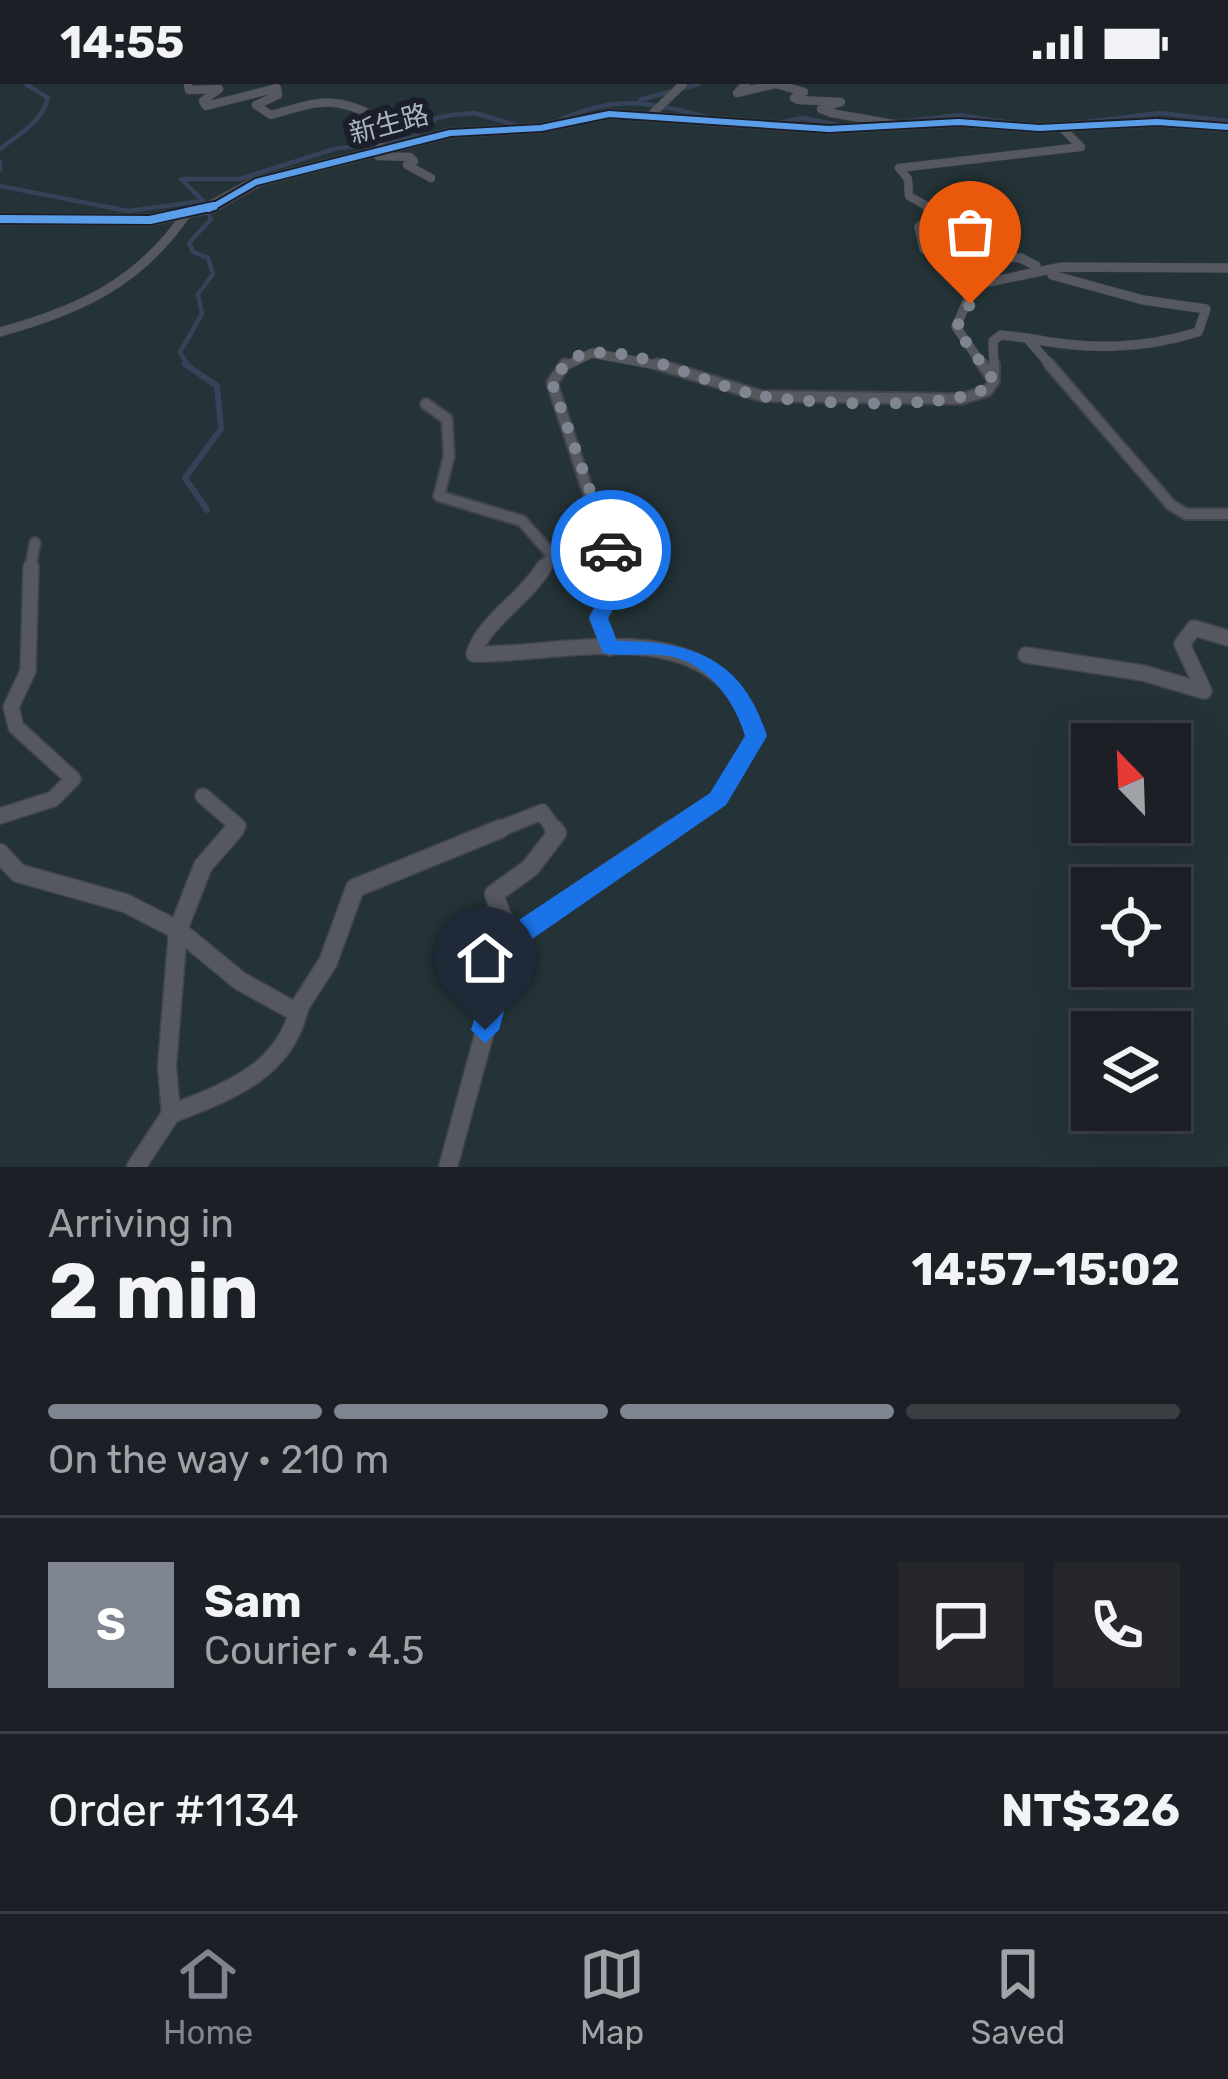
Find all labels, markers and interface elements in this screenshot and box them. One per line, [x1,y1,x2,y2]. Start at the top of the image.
text: 14:55 [60,16,184,69]
street label: 新生路 [346,98,432,150]
pin [919,181,1021,304]
icon: bag [937,199,1003,265]
courier [551,490,671,610]
icon: car [578,517,644,583]
north arrow [1071,723,1191,843]
map controls [1071,723,1191,1131]
button: locate [1071,867,1191,987]
pin [434,907,536,1030]
icon: home [452,925,518,991]
button: layers [1071,1011,1191,1131]
text: Arriving in [48,1201,234,1247]
text: 14:57–15:02 [911,1243,1180,1296]
text: 2 min [48,1245,259,1338]
text: On the way · 210 m [48,1437,389,1483]
button: chat [898,1562,1024,1688]
button: phone [1054,1562,1180,1688]
text: Sam [204,1575,302,1628]
text: S [96,1598,126,1651]
text: Courier · 4.5 [204,1628,424,1674]
text: Order #1134 [48,1784,299,1837]
text: NT$326 [1001,1784,1180,1837]
tab: Home [163,1941,253,2052]
tab: Map [579,1941,645,2052]
tab: Saved [971,1941,1065,2052]

